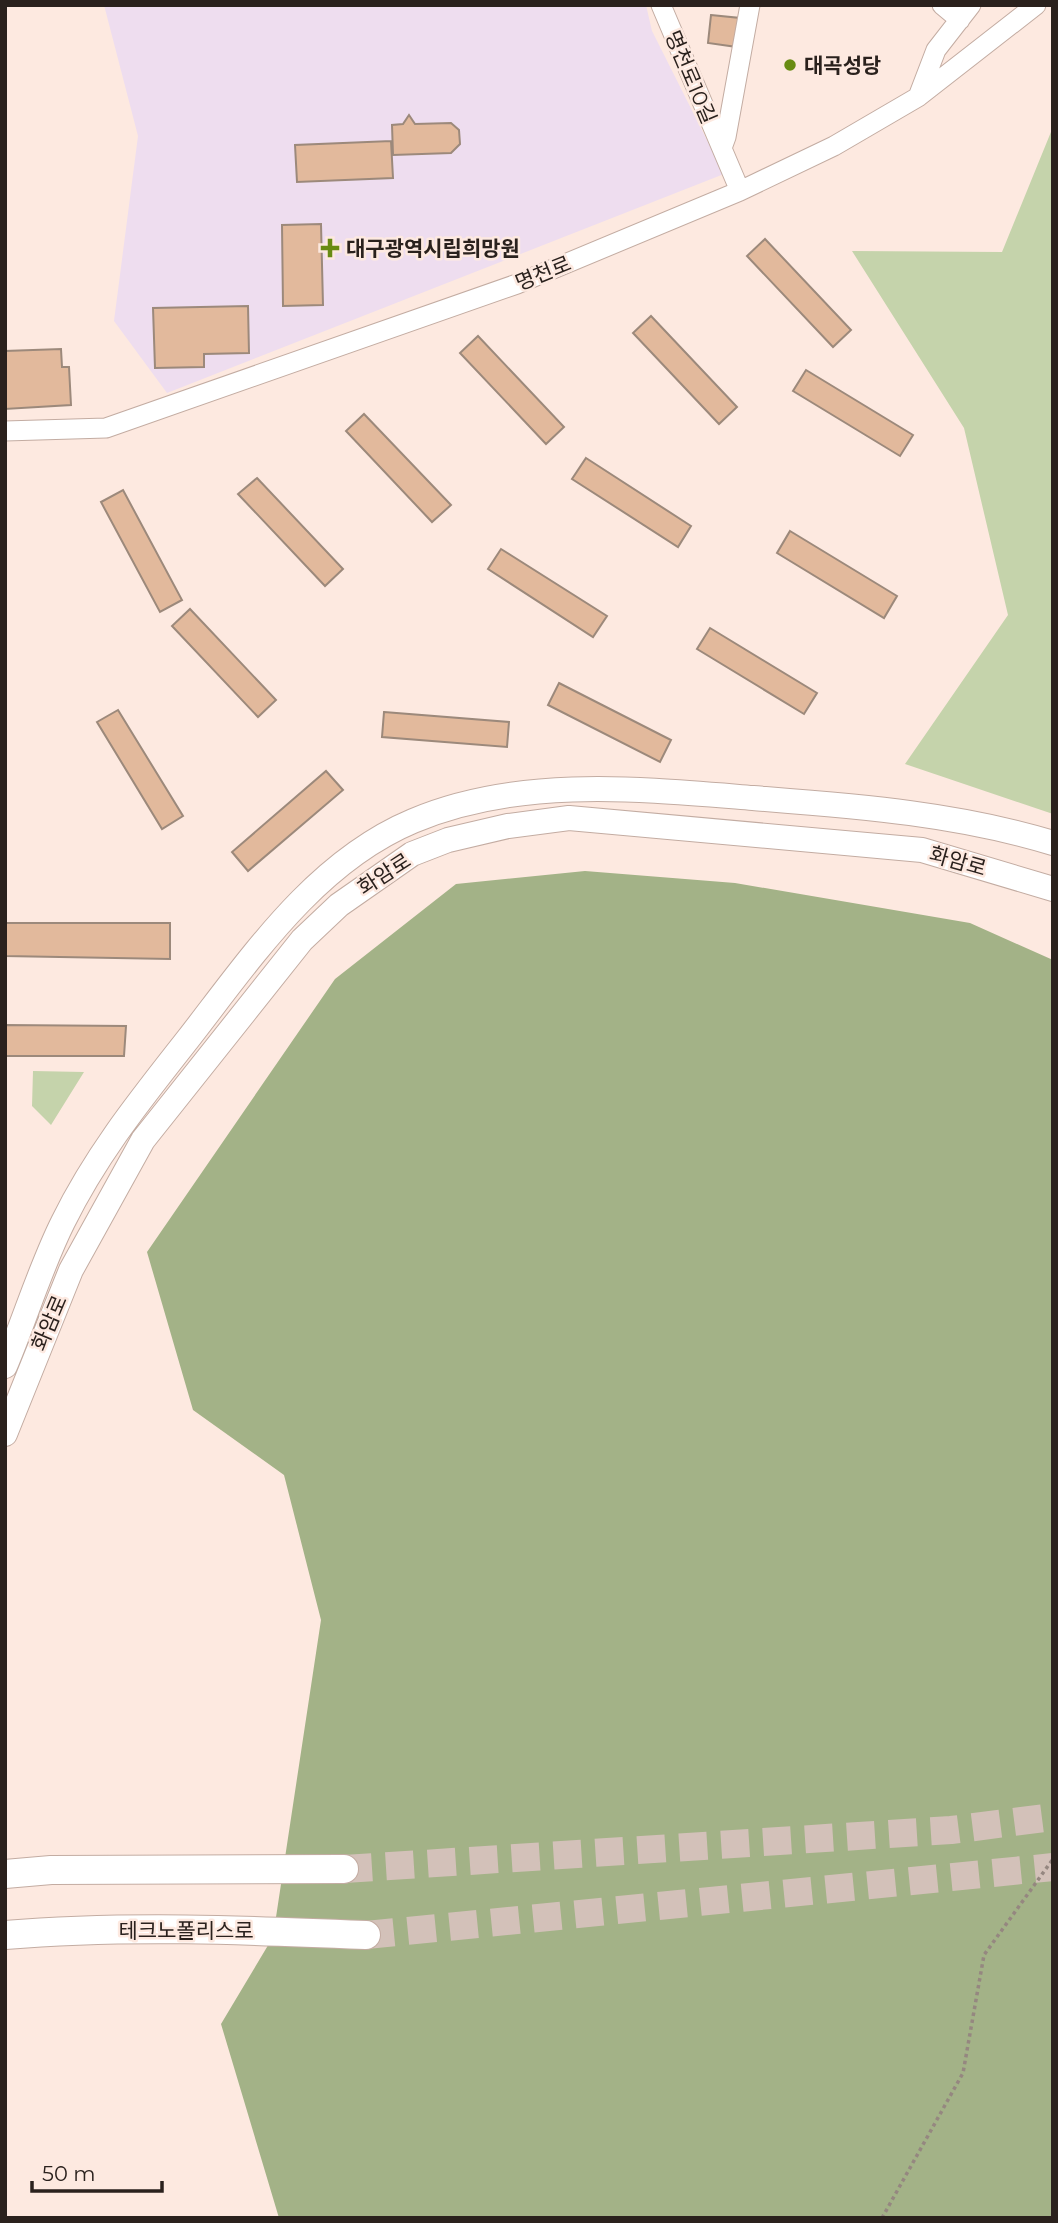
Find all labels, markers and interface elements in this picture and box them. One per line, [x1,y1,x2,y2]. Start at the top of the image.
street label: 명천로10길 [660,27,722,127]
place label: 대곡성당 [804,53,881,78]
marker: 대곡성당 [782,57,798,73]
place label: 대구광역시립희망원 [346,236,520,261]
marker: 대구광역시립희망원 [320,238,340,258]
street label: 명천로 [511,251,575,295]
street label: 화암로 [927,841,989,881]
street label: 화암로 [353,848,415,900]
street label: 화암로 [26,1291,72,1355]
street label: 테크노폴리스로 [118,1918,254,1943]
scale bar [32,2150,161,2194]
text: 50 m [42,2161,96,2186]

